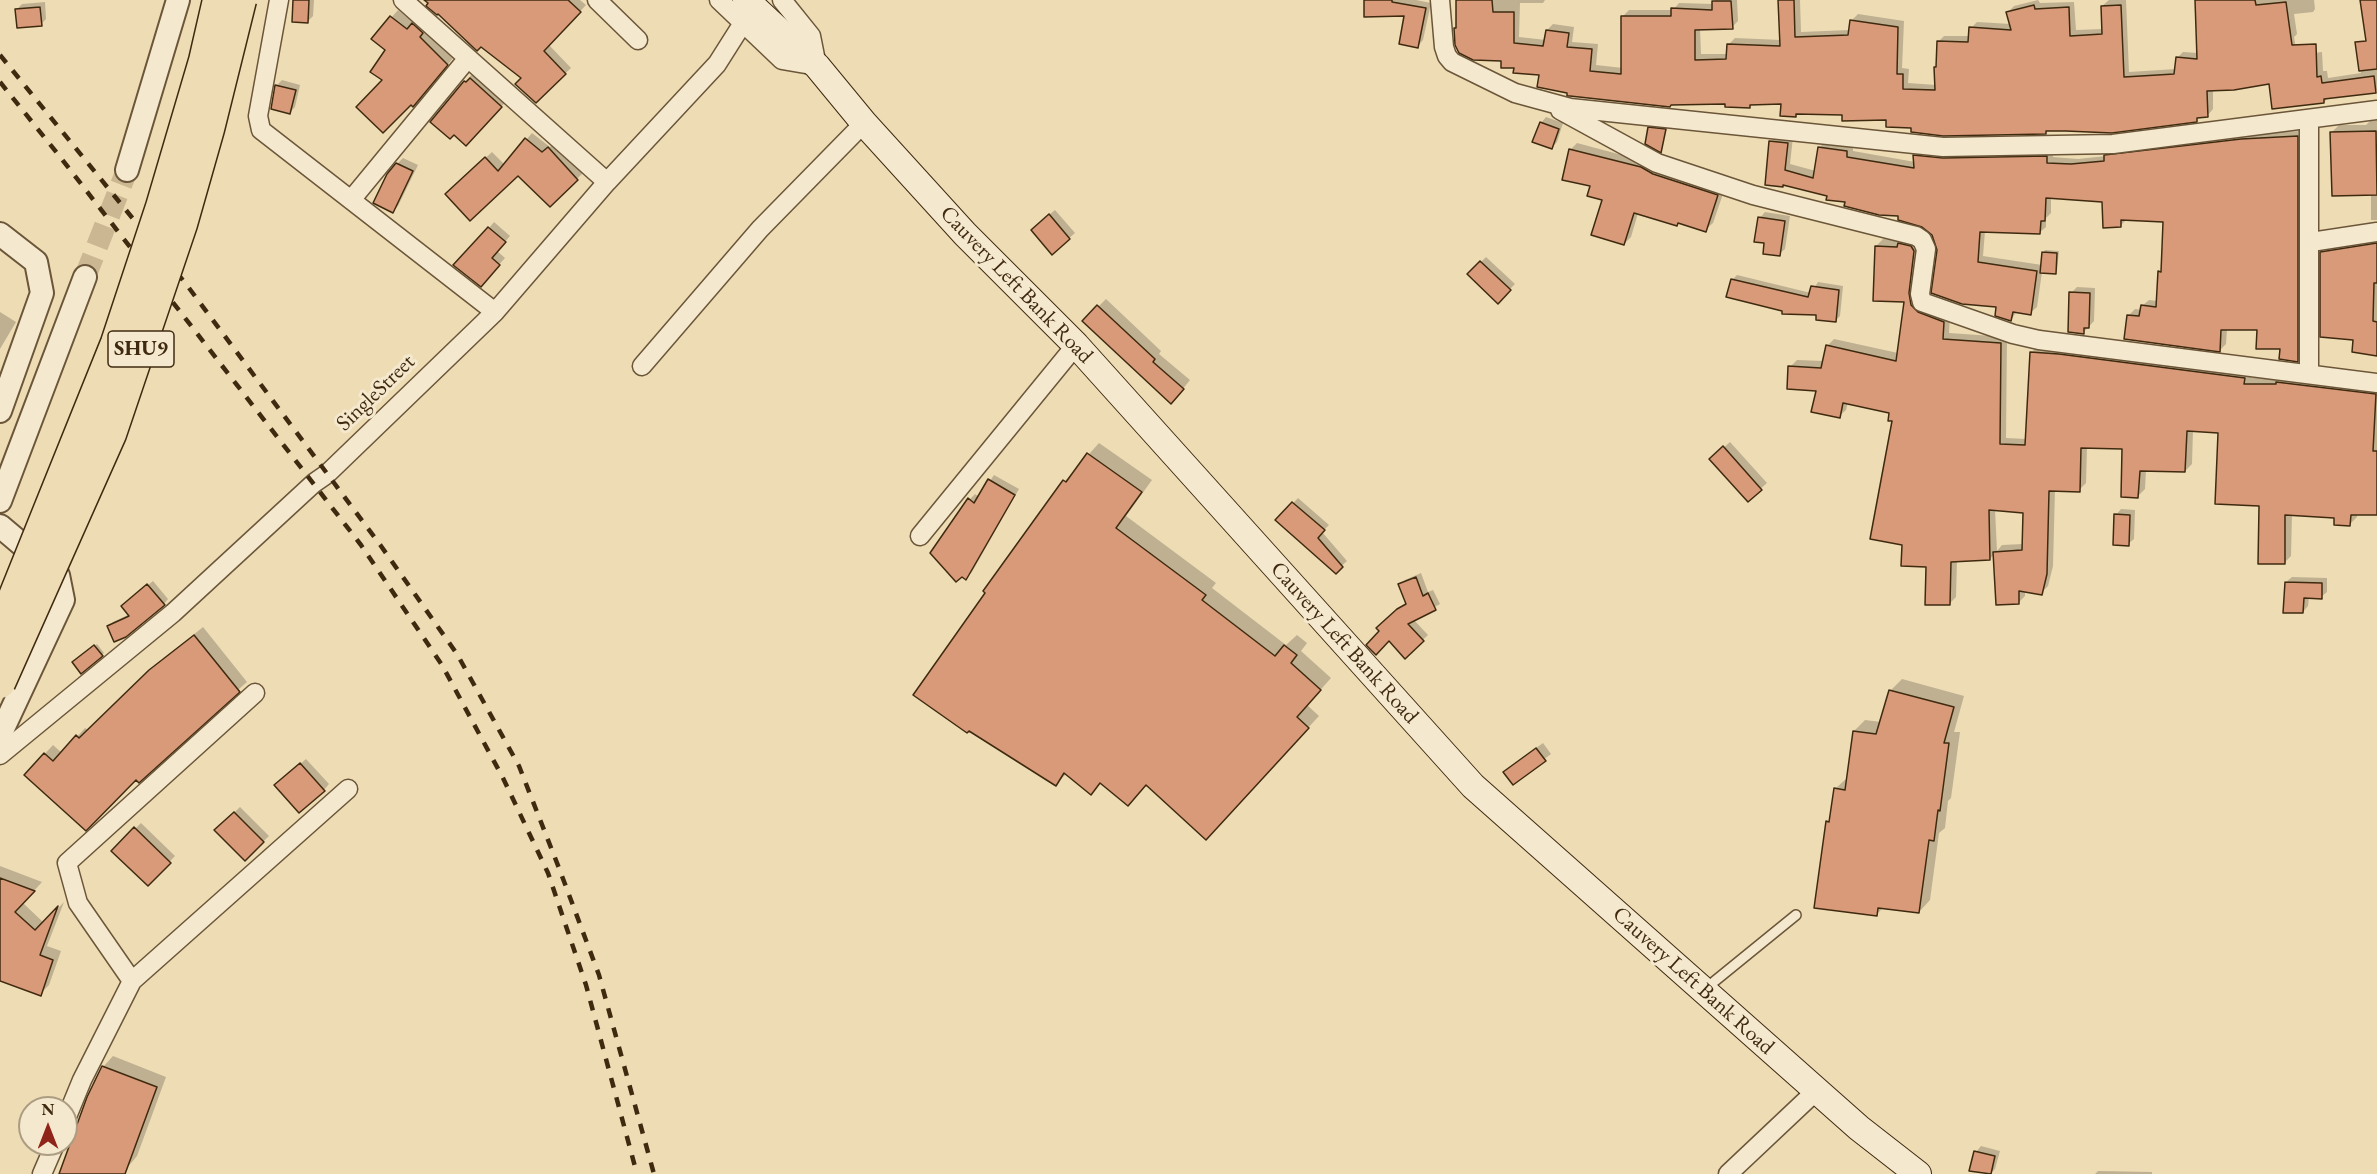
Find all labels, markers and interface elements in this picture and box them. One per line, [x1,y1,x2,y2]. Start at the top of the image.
street label: Cauvery Left Bank Road [934,201,1098,369]
road number: SHU9 [108,331,174,367]
street label: SingleStreet [331,349,421,437]
street label: Cauvery Left Bank Road [1264,557,1424,729]
street label: Cauvery Left Bank Road [1607,901,1779,1061]
north arrow [18,1096,78,1156]
text: N [42,1099,54,1120]

